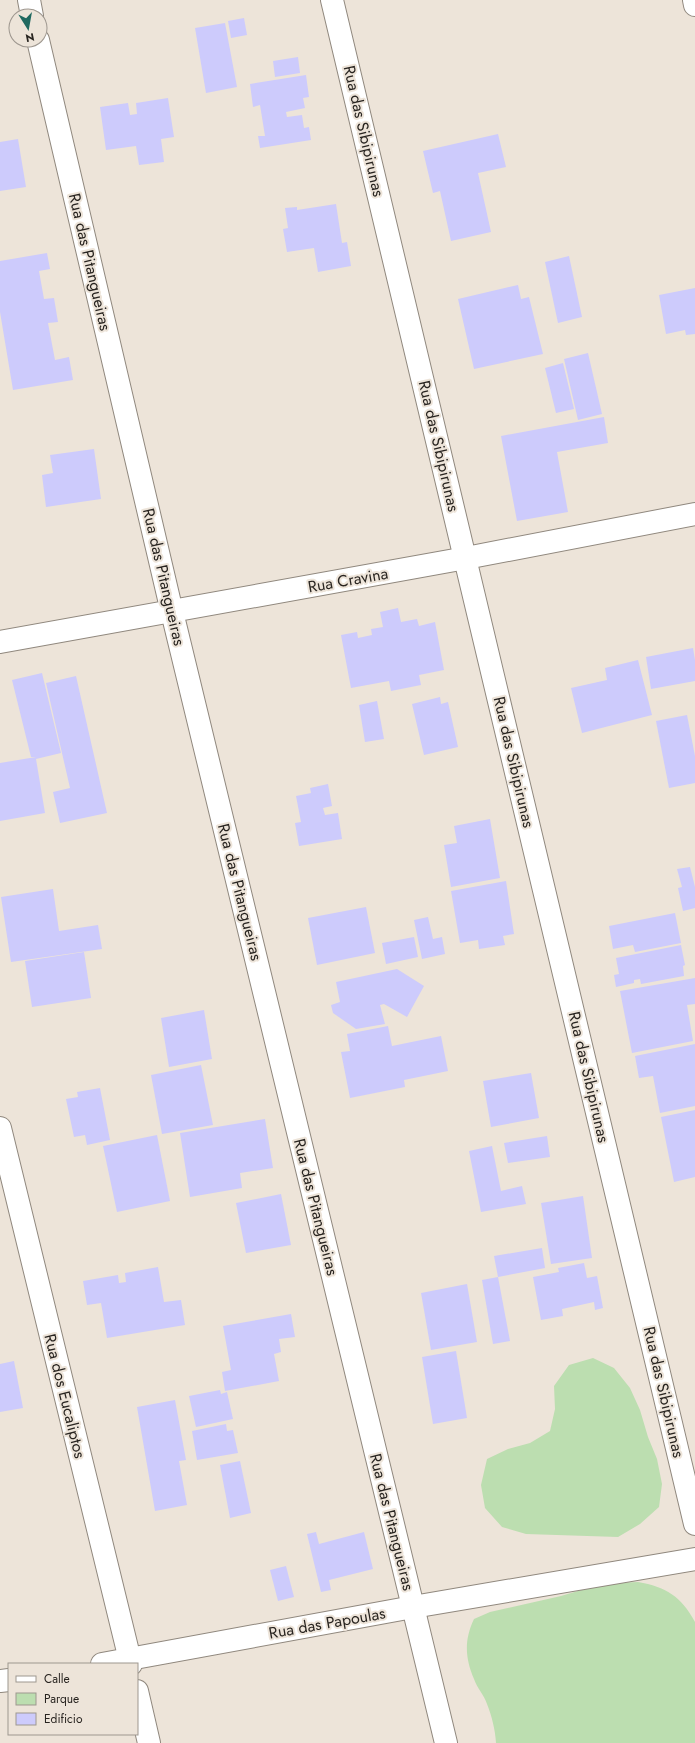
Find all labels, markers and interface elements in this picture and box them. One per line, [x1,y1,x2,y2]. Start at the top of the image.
north arrow [8,8,48,48]
text: N [24,29,36,47]
street label: Rua das Sibipirunas [338,63,390,199]
street label: Rua das Pitangueiras [63,191,117,333]
street label: Rua das Sibipirunas [413,378,465,514]
street label: Rua das Pitangueiras [137,506,191,648]
street label: Rua Cravina [306,562,390,598]
street label: Rua das Sibipirunas [488,694,540,830]
street label: Rua das Pitangueiras [212,821,268,963]
street label: Rua das Sibipirunas [563,1009,615,1145]
street label: Rua das Pitangueiras [288,1136,344,1278]
street label: Rua das Sibipirunas [638,1324,690,1460]
street label: Rua dos Eucaliptos [38,1331,92,1461]
street label: Rua das Pitangueiras [364,1451,420,1593]
street label: Rua das Papoulas [267,1601,387,1645]
legend [8,1663,138,1735]
text: Calle [44,1670,70,1688]
text: Parque [44,1690,79,1708]
text: Edificio [44,1710,83,1728]

